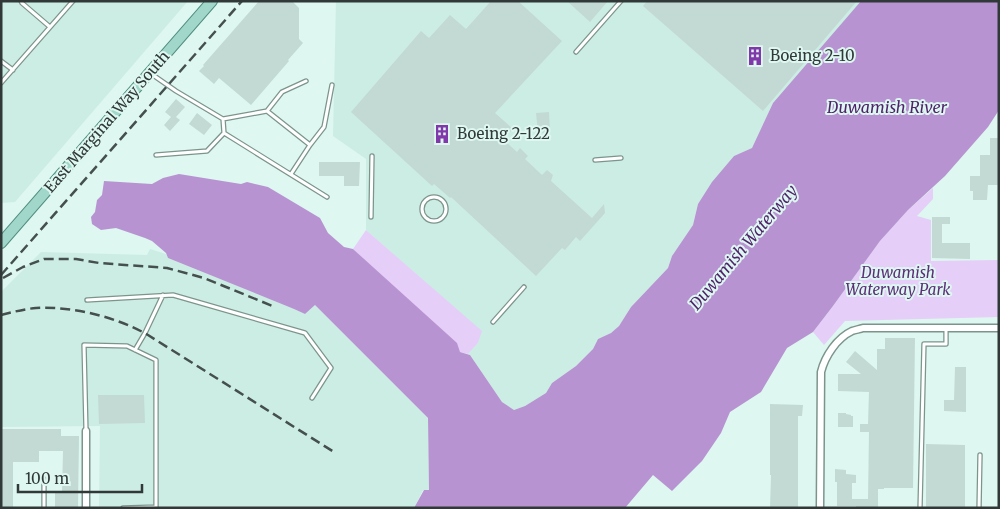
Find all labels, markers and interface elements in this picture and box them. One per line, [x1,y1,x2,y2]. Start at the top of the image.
building icon: Boeing 2-10 [744,45,766,67]
place label: Boeing 2-10 [770,46,855,65]
street label: East Marginal Way South [40,47,173,196]
water label: Duwamish River [826,97,948,117]
building icon: Boeing 2-122 [431,123,453,145]
place label: Boeing 2-122 [457,124,550,143]
water label: Duwamish Waterway [684,180,801,314]
park label: Duwamish Waterway Park [846,263,951,299]
scale bar [18,462,141,494]
text: 100 m [25,469,69,488]

